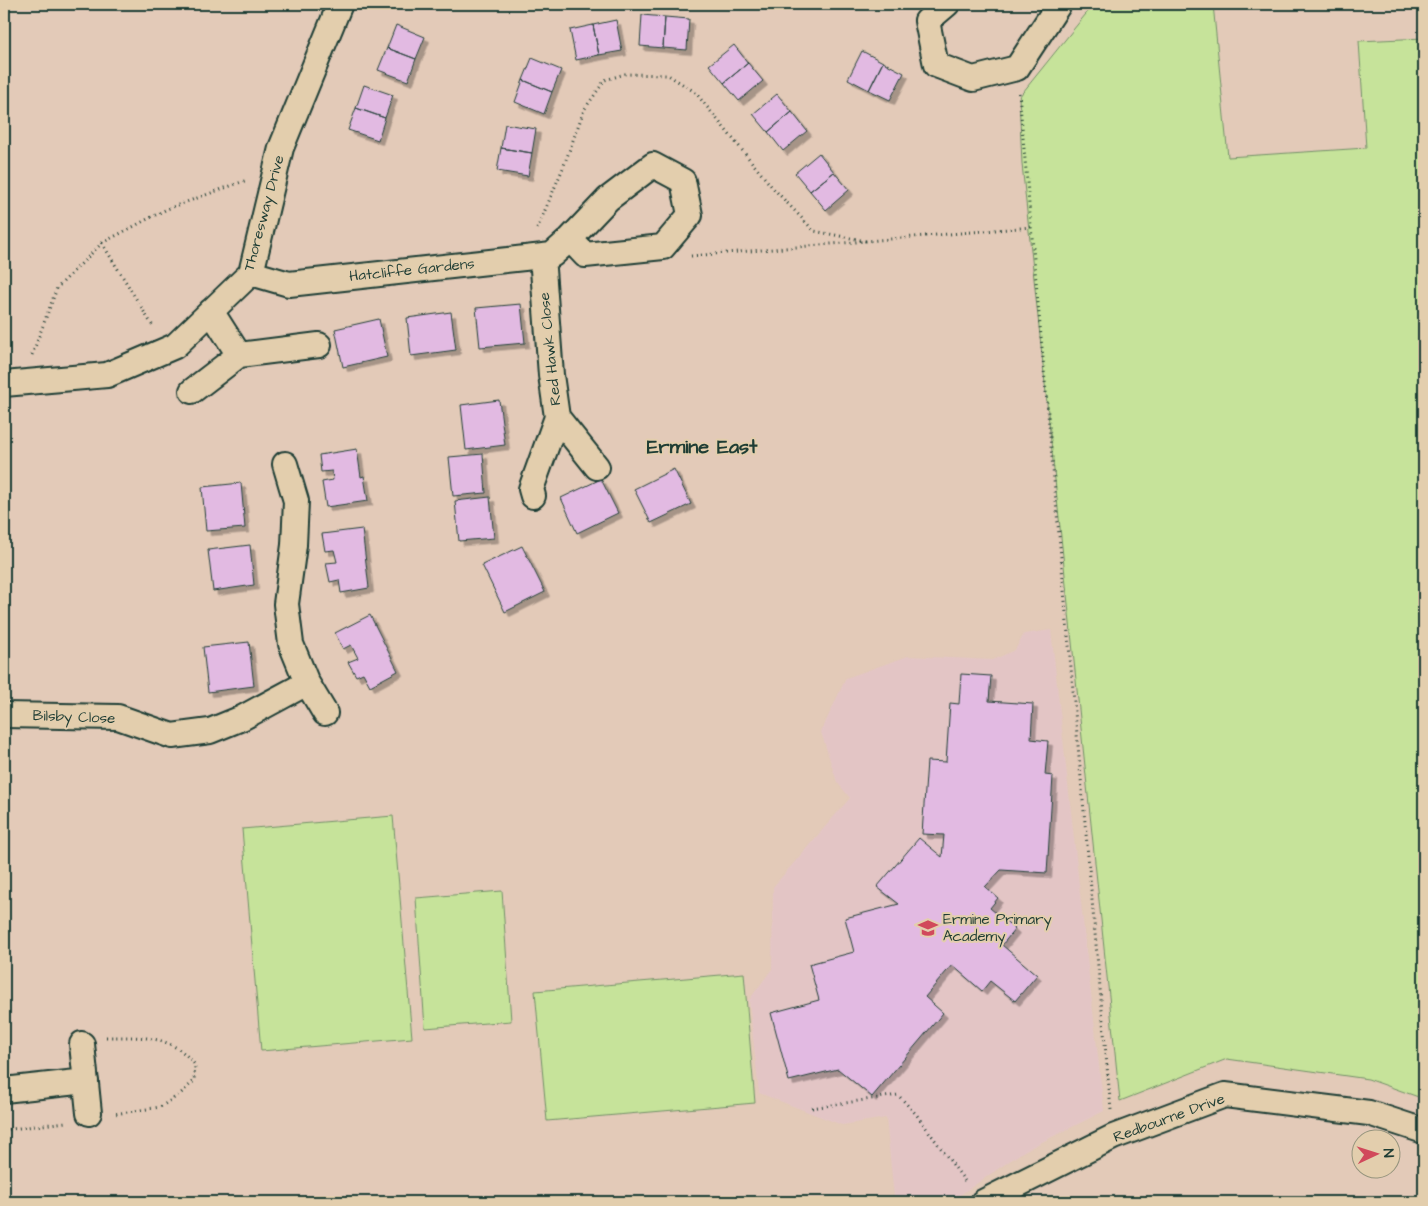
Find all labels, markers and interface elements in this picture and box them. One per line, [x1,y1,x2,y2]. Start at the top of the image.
street label: Thoresway Drive [238,153,291,274]
street label: Hatcliffe Gardens [348,253,476,287]
street label: Red Hawk Close [534,291,566,407]
district label: Ermine East [647,433,758,461]
street label: Bilsby Close [32,705,116,730]
place label: Ermine Primary Academy [943,909,1052,948]
school or university icon: Ermine Primary Academy [917,917,939,939]
street label: Redbourne Drive [1110,1088,1228,1148]
north arrow [1350,1128,1400,1178]
text: N [1378,1148,1398,1158]

